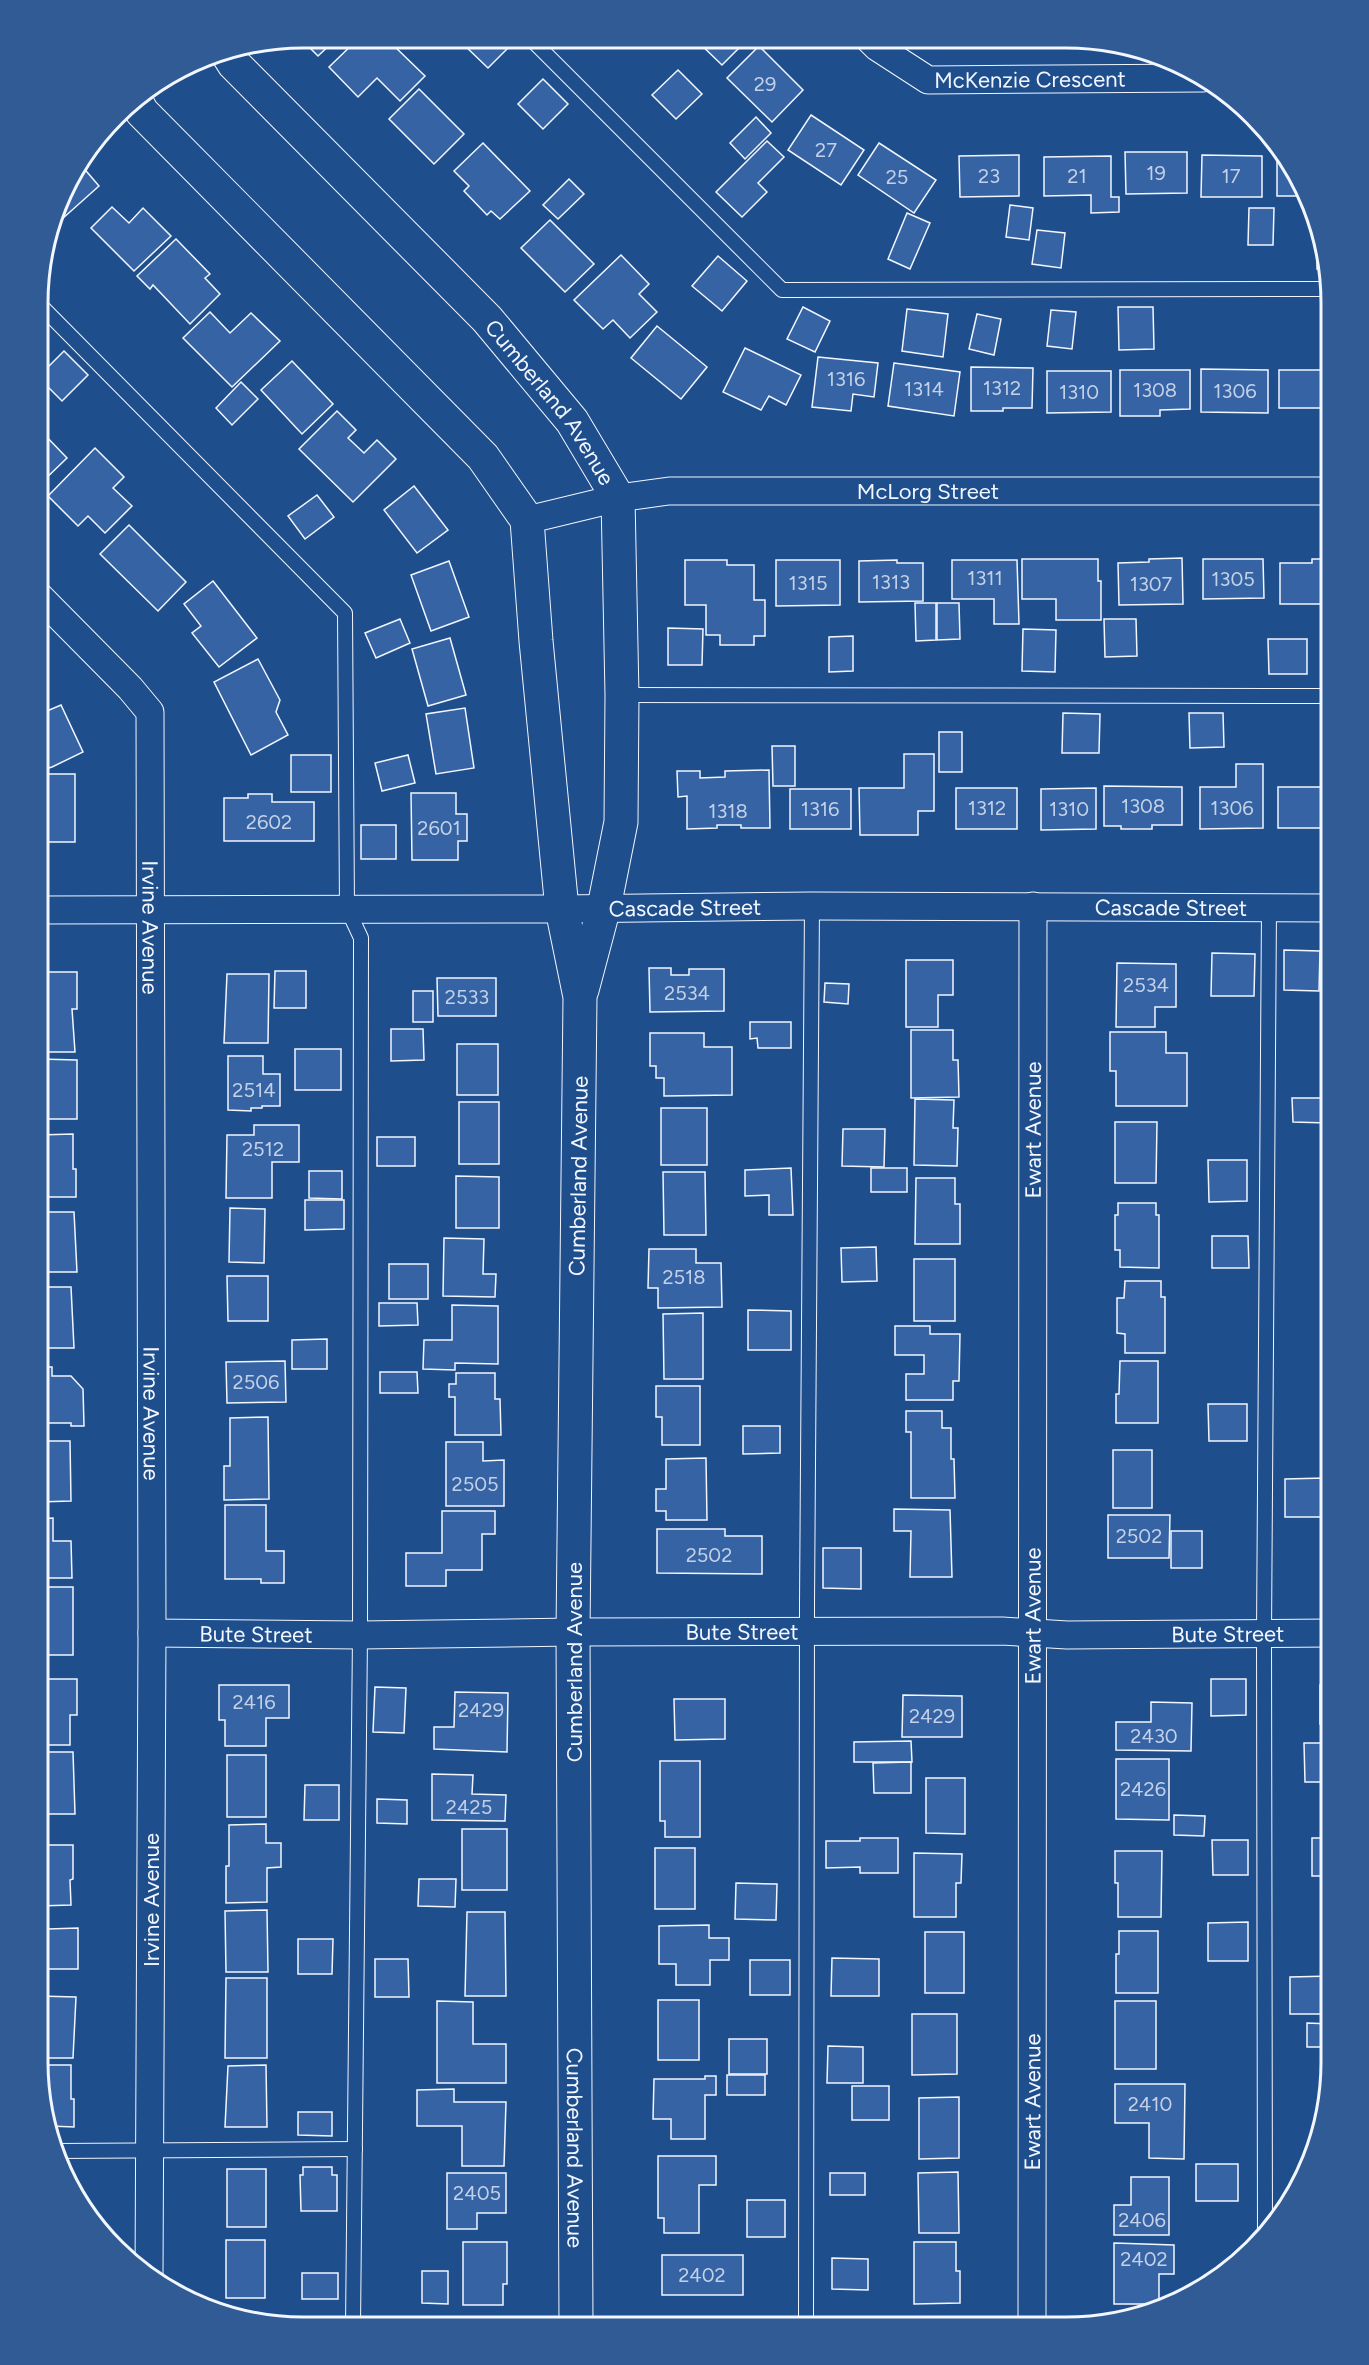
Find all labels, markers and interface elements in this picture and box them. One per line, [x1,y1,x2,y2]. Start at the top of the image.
street label: McKenzie Crescent [934,66,1126,94]
house number: 29 [754,72,776,96]
house number: 27 [815,138,837,162]
house number: 19 [1146,161,1166,185]
house number: 23 [978,164,1000,188]
house number: 21 [1067,164,1087,188]
house number: 17 [1222,164,1241,188]
house number: 25 [886,165,908,189]
street label: Cumberland Avenue [479,314,620,490]
house number: 1316 [827,367,865,391]
house number: 1312 [983,376,1021,400]
house number: 1314 [904,377,944,401]
house number: 1308 [1133,378,1177,402]
house number: 1306 [1213,379,1257,403]
house number: 1310 [1059,380,1099,404]
street label: McLorg Street [857,478,999,505]
house number: 1311 [967,566,1003,590]
house number: 1305 [1211,567,1255,591]
house number: 1313 [872,570,910,594]
house number: 1315 [789,571,827,595]
house number: 1307 [1130,572,1173,596]
house number: 1308 [1121,794,1165,818]
house number: 1312 [968,796,1006,820]
house number: 1306 [1210,796,1254,820]
house number: 1316 [801,797,839,821]
house number: 1310 [1049,797,1089,821]
house number: 1318 [708,799,748,823]
house number: 2602 [246,810,292,834]
house number: 2601 [417,816,461,840]
street label: Irvine Avenue [136,860,164,994]
street label: Cascade Street [609,894,761,922]
street label: Cascade Street [1095,894,1247,922]
house number: 2534 [1123,973,1169,997]
house number: 2534 [664,981,710,1005]
house number: 2533 [445,985,489,1009]
street label: Ewart Avenue [1020,1062,1047,1198]
street label: Cumberland Avenue [563,1076,594,1276]
house number: 2514 [232,1078,276,1102]
house number: 2512 [242,1137,284,1161]
house number: 2518 [662,1265,706,1289]
street label: Irvine Avenue [137,1346,165,1480]
house number: 2506 [233,1370,279,1394]
house number: 2505 [452,1472,499,1496]
house number: 2502 [1116,1524,1162,1548]
house number: 2502 [686,1543,732,1567]
street label: Ewart Avenue [1019,1548,1047,1684]
street label: Cumberland Avenue [561,1562,588,1762]
street label: Bute Street [685,1618,799,1646]
street label: Bute Street [199,1620,313,1649]
street label: Bute Street [1171,1620,1284,1648]
house number: 2416 [232,1690,276,1714]
house number: 2429 [458,1698,504,1722]
house number: 2429 [909,1704,955,1728]
house number: 2430 [1130,1724,1178,1748]
house number: 2426 [1120,1777,1166,1801]
house number: 2425 [446,1795,492,1819]
street label: Irvine Avenue [138,1833,165,1967]
street label: Ewart Avenue [1019,2034,1046,2170]
street label: Cumberland Avenue [561,2048,589,2248]
house number: 2410 [1128,2092,1172,2116]
house number: 2405 [453,2181,501,2205]
house number: 2406 [1118,2208,1166,2232]
house number: 2402 [1120,2247,1168,2271]
house number: 2402 [678,2263,726,2287]

